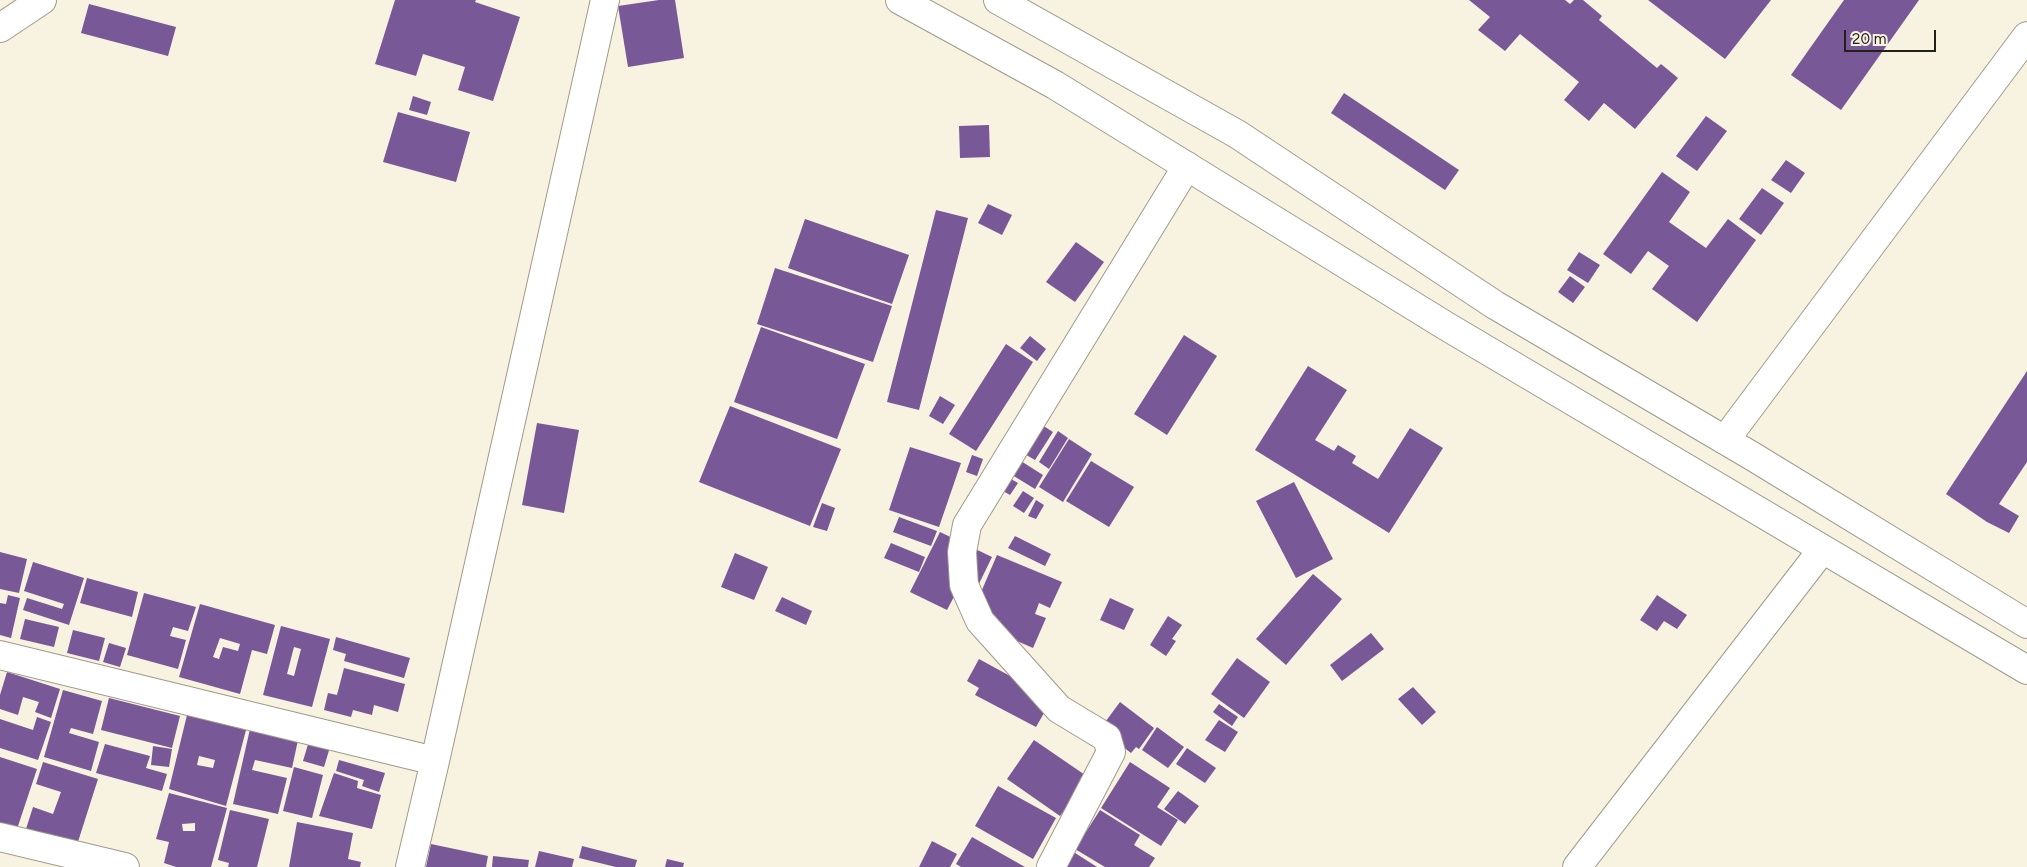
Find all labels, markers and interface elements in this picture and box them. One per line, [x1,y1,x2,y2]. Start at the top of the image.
scale bar [1847,20,1940,52]
text: 20 m [1852,30,1886,48]

